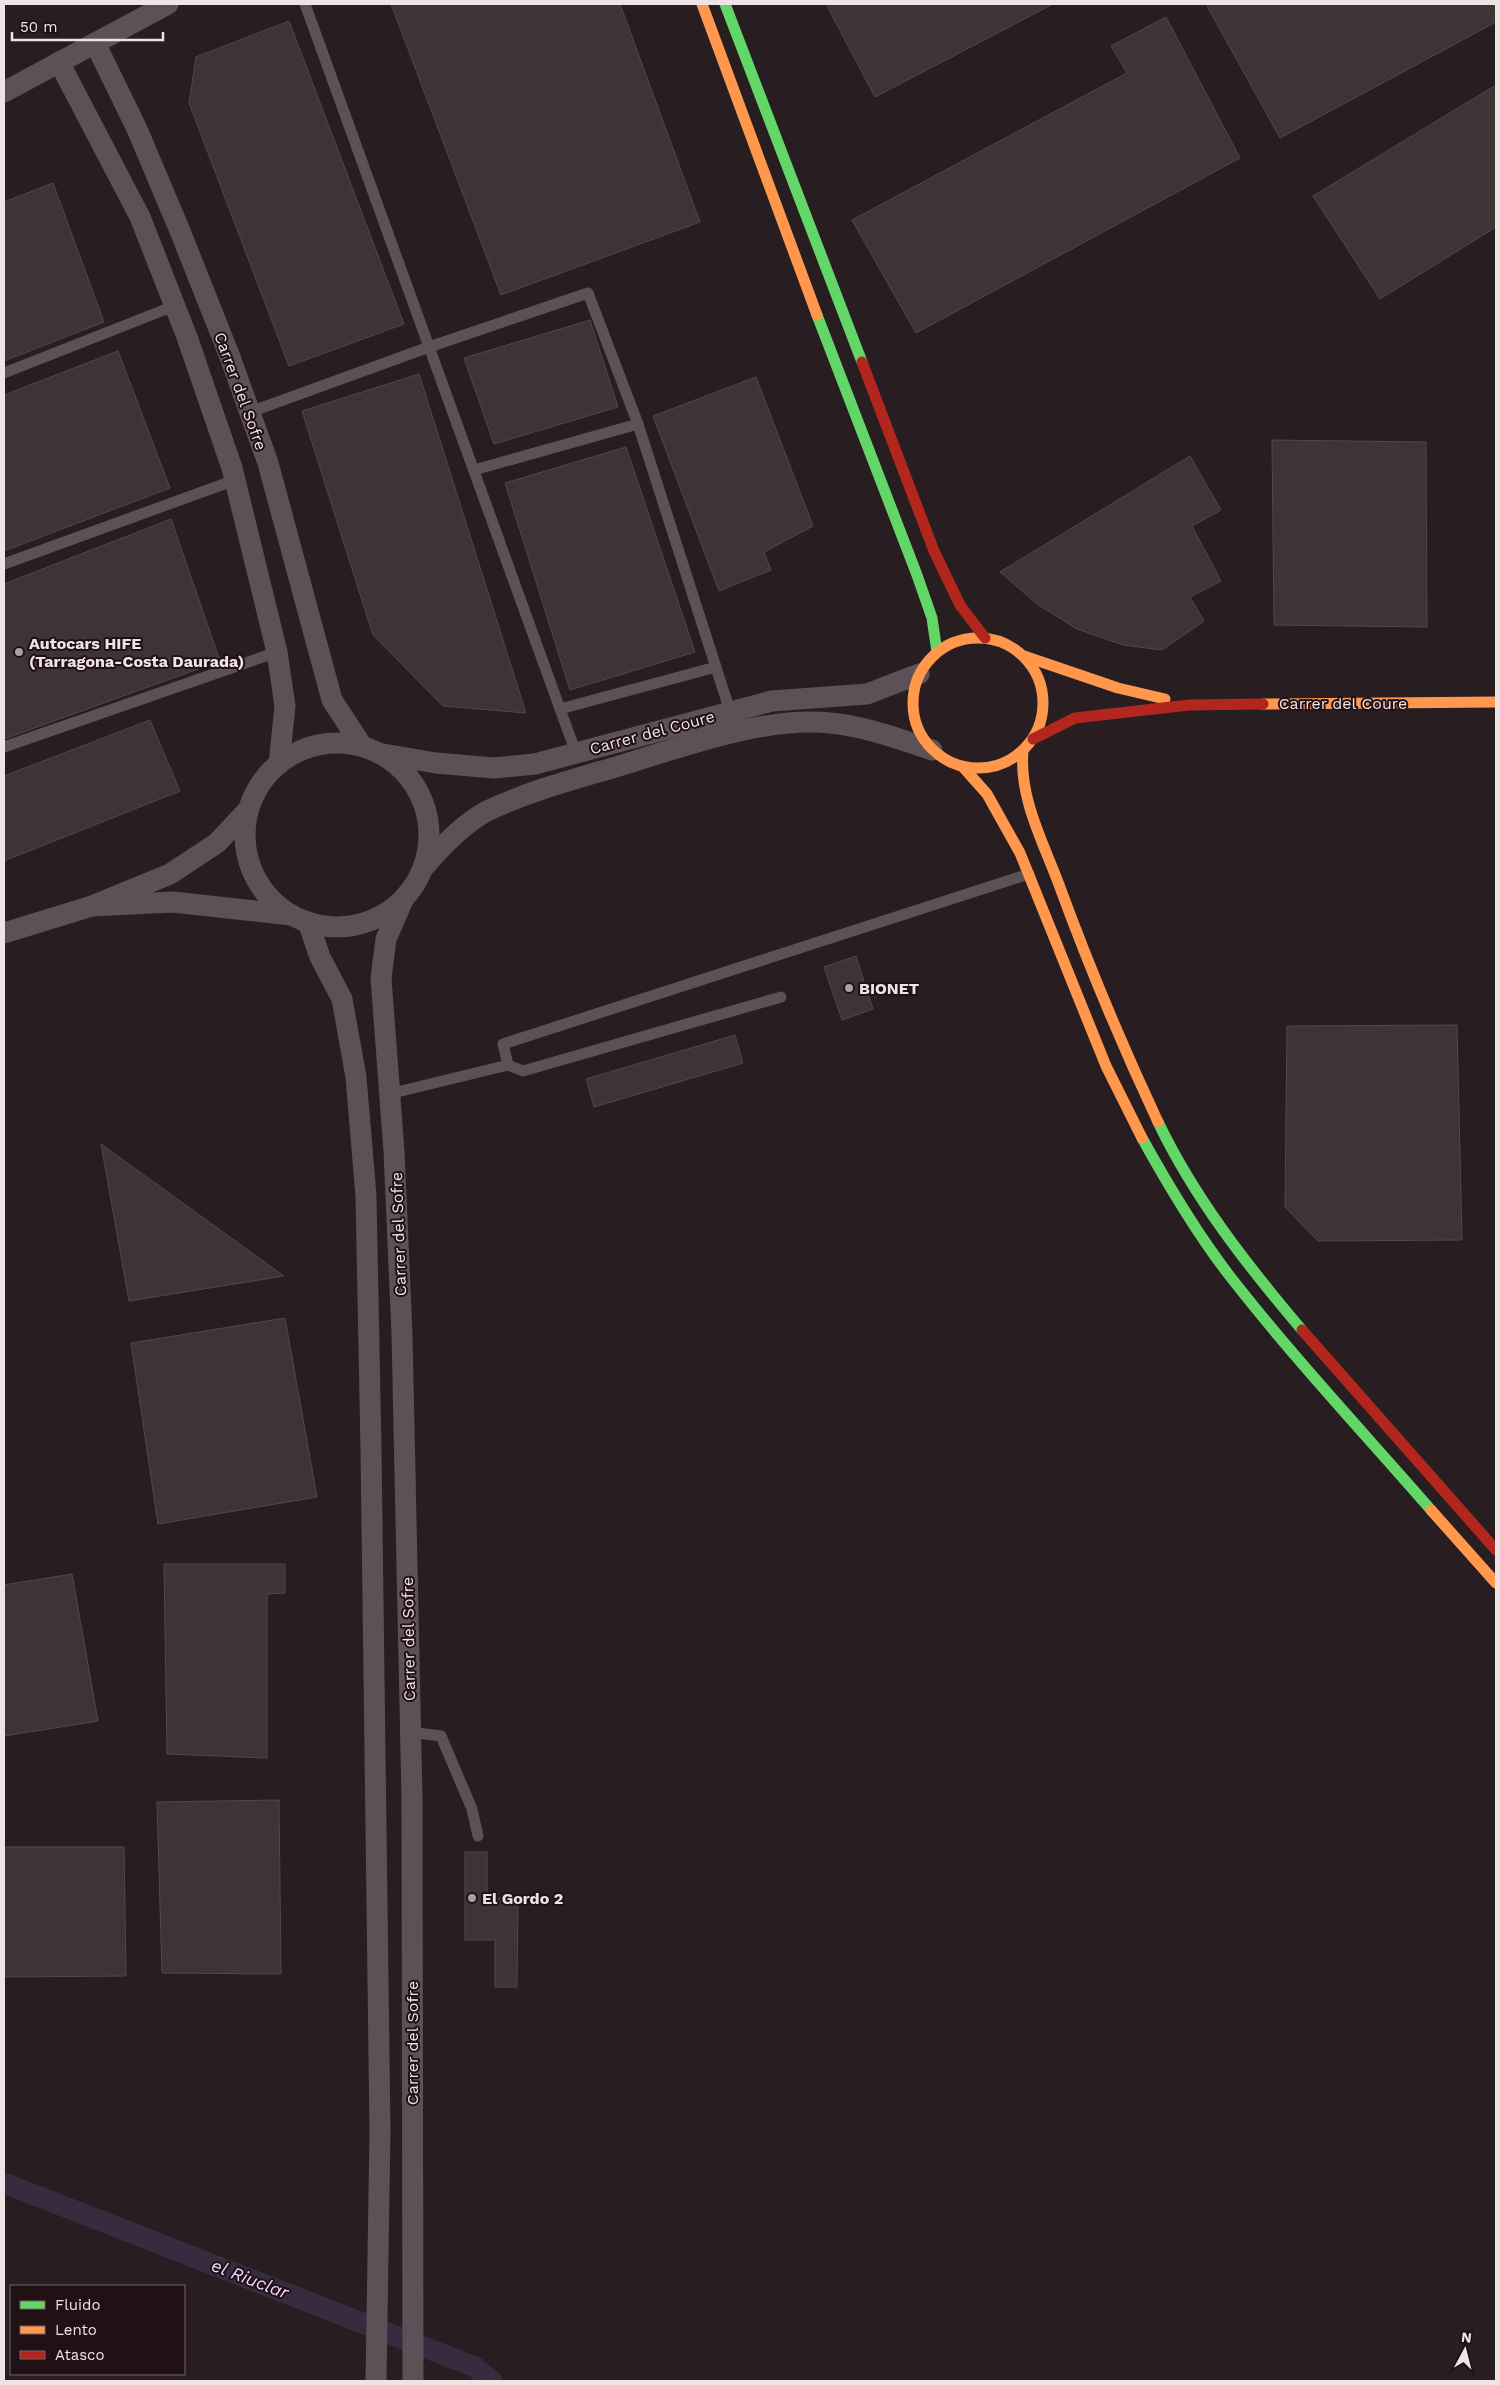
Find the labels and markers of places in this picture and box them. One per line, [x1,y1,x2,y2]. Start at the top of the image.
place label: Autocars HIFE (Tarragona-Costa Daurada) [29,634,244,671]
marker: Autocars HIFE (Tarragona-Costa Daurada) [13,646,25,658]
place label: BIONET [859,979,920,998]
marker: BIONET [843,982,855,994]
place label: El Gordo 2 [482,1889,563,1908]
marker: El Gordo 2 [466,1892,478,1904]

